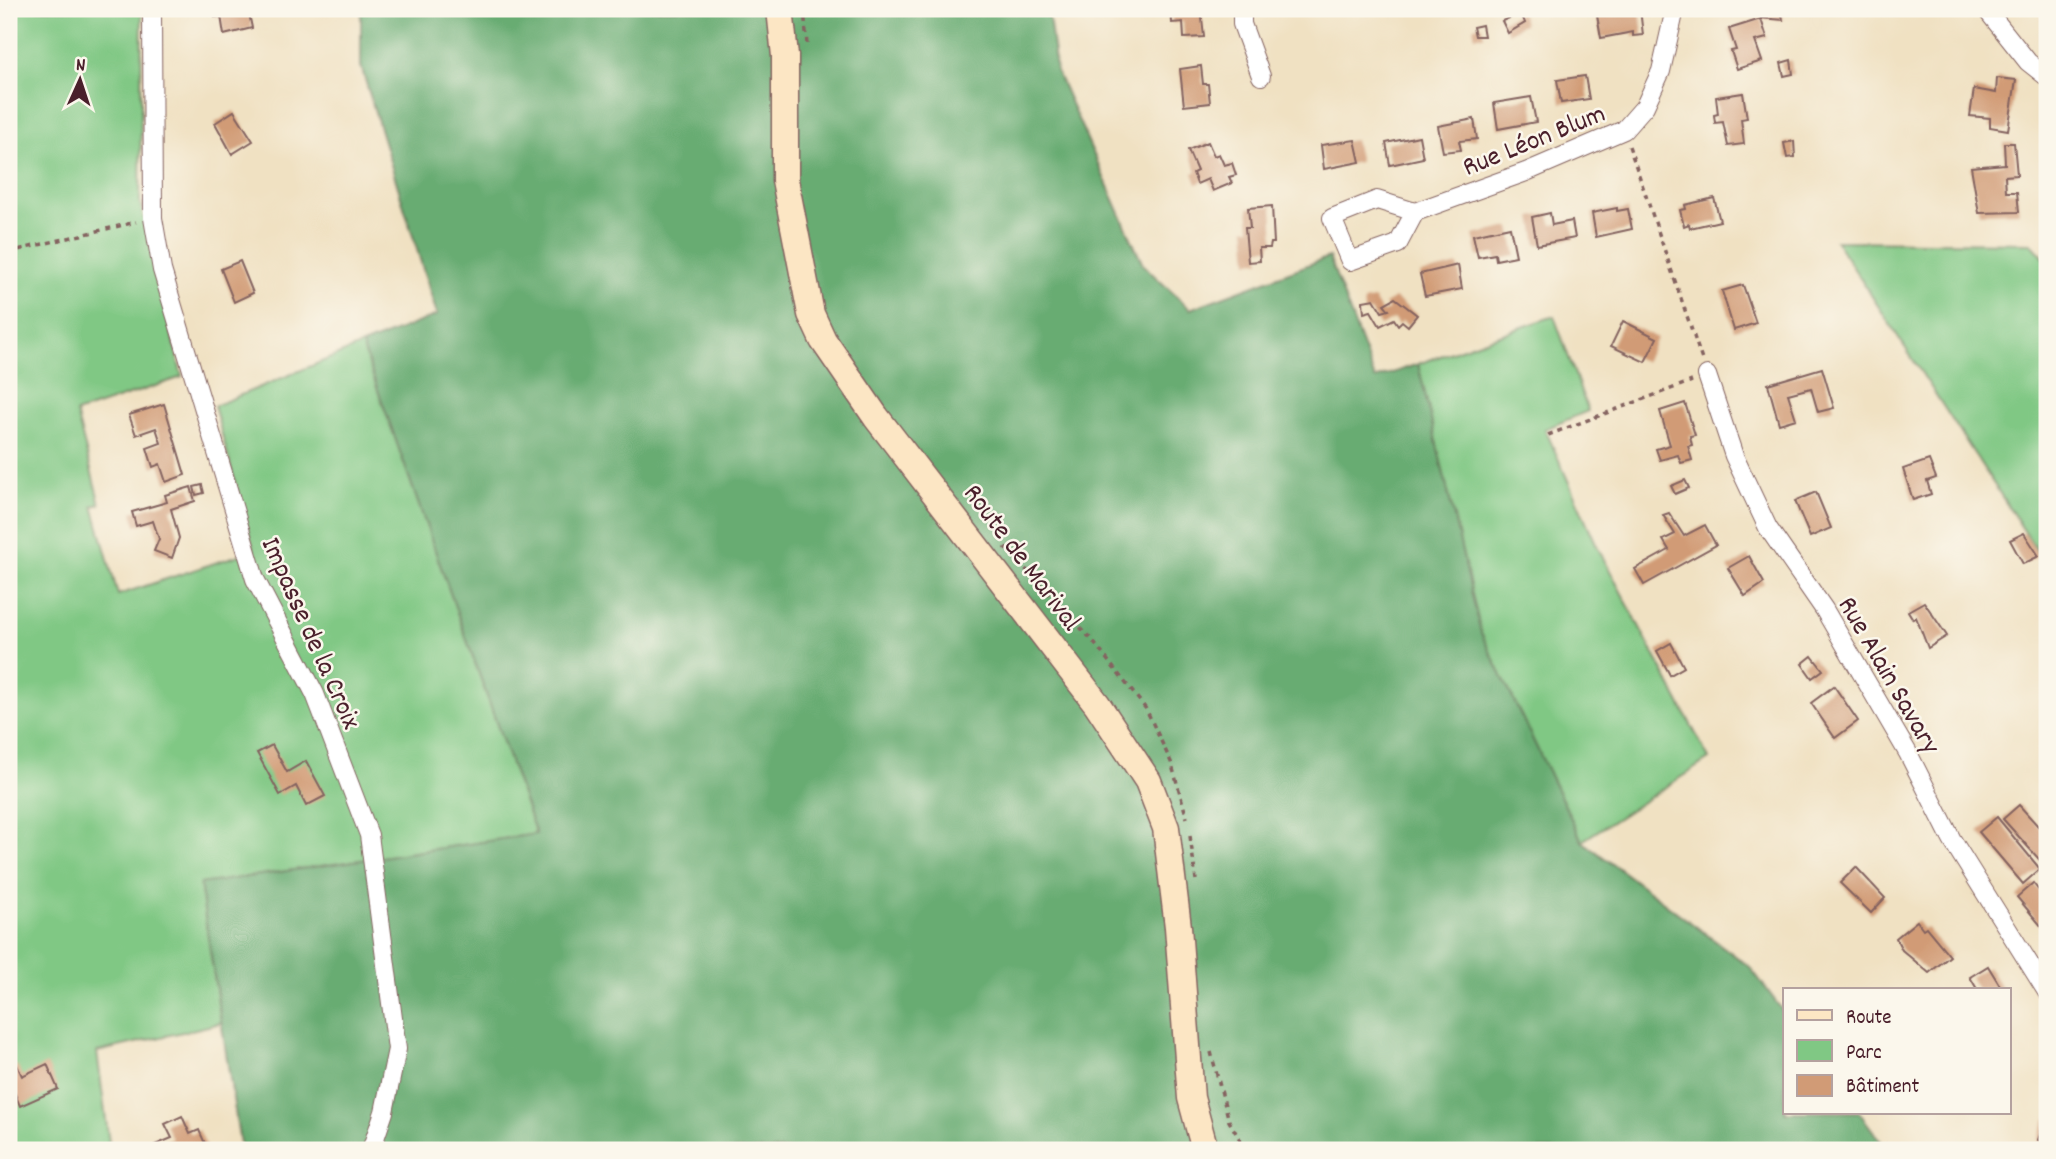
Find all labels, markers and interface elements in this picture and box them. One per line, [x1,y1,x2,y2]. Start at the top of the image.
north arrow [46,46,116,116]
text: N [75,53,86,80]
street label: Rue Léon Blum [1457,96,1612,189]
street label: Route de Marival [951,477,1089,641]
street label: Impasse de la Croix [248,532,369,737]
street label: Rue Alain Savary [1825,590,1948,763]
legend [1783,988,2010,1114]
text: Route [1846,1004,1892,1034]
text: Parc [1846,1039,1882,1069]
text: Bâtiment [1846,1073,1919,1103]

